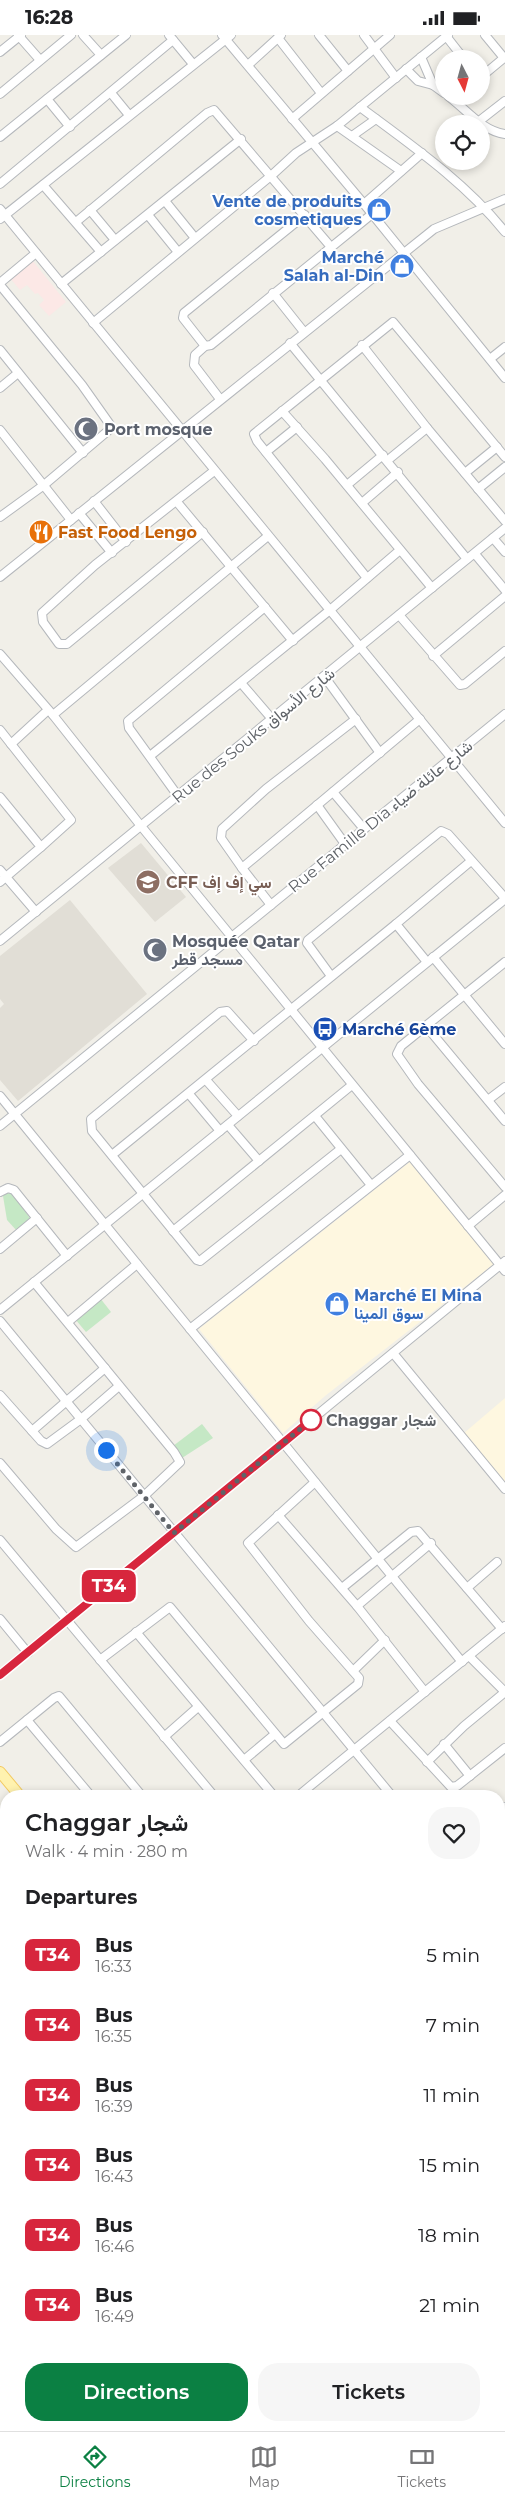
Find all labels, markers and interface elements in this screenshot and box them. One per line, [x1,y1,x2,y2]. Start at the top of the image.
text: 16:28 [25,6,73,29]
north arrow [435,50,490,105]
map controls [435,50,490,170]
button: locate [435,115,490,170]
place label: Vente de produits cosmetiques [211,192,362,229]
shop icon: Vente de produits cosmetiques [366,197,392,223]
place label: Marché Salah al-Din [284,248,384,285]
shop icon: Marché Salah al-Din [389,253,415,279]
mosque icon: Port mosque [73,416,99,442]
place label: Port mosque [104,420,213,439]
restaurant icon: Fast Food Lengo [28,519,54,545]
place label: Fast Food Lengo [58,523,197,542]
street label: Rue des Souks شارع الأسواق [168,664,340,809]
street label: Rue Famille Dia شارع عائلة ضياء [284,736,478,898]
school or university icon: CFF سي إف إف [135,869,161,895]
place label: CFF سي إف إف [166,873,272,896]
place label: Mosquée Qatar مسجد قطر [171,932,300,970]
mosque icon: Mosquée Qatar مسجد قطر [142,937,168,963]
bus stop icon: Marché 6ème [312,1016,338,1042]
place label: Marché 6ème [342,1020,456,1039]
place label: Marché El Mina سوق المينا [354,1286,482,1324]
shop icon: Marché El Mina سوق المينا [324,1291,350,1317]
marker: Chaggar شجار [300,1409,322,1431]
place label: Chaggar شجار [326,1411,436,1431]
your location [94,1438,119,1463]
line badge: T34 [80,1570,138,1602]
text: T34 [92,1575,126,1597]
button: heart [428,1807,480,1859]
text: Chaggar شجار [25,1808,188,1837]
text: Walk · 4 min · 280 m [25,1842,188,1861]
text: Departures [25,1886,137,1909]
text: Bus [95,1934,133,1957]
text: T34 [35,1944,70,1966]
text: 5 min [426,1944,480,1967]
text: 16:33 [95,1957,132,1976]
text: Bus [95,2004,133,2027]
text: T34 [35,2014,70,2036]
text: 7 min [426,2014,480,2037]
text: 16:35 [95,2027,132,2046]
text: Bus [95,2074,133,2097]
text: T34 [35,2084,70,2106]
text: 11 min [423,2084,480,2107]
text: 16:39 [95,2097,133,2116]
text: Bus [95,2144,133,2167]
text: T34 [35,2154,70,2176]
text: 15 min [419,2154,480,2177]
text: 16:43 [95,2167,133,2186]
text: Bus [95,2214,133,2237]
text: T34 [35,2224,70,2246]
text: 18 min [418,2224,480,2247]
text: 16:46 [95,2237,134,2256]
text: Bus [95,2284,133,2307]
text: T34 [35,2294,70,2316]
text: 21 min [419,2294,480,2317]
text: 16:49 [95,2307,134,2326]
button: Directions [25,2363,248,2421]
button: Tickets [258,2363,480,2421]
tab: Directions [59,2443,131,2491]
tab: Map [248,2443,280,2491]
tab: Tickets [397,2443,446,2491]

